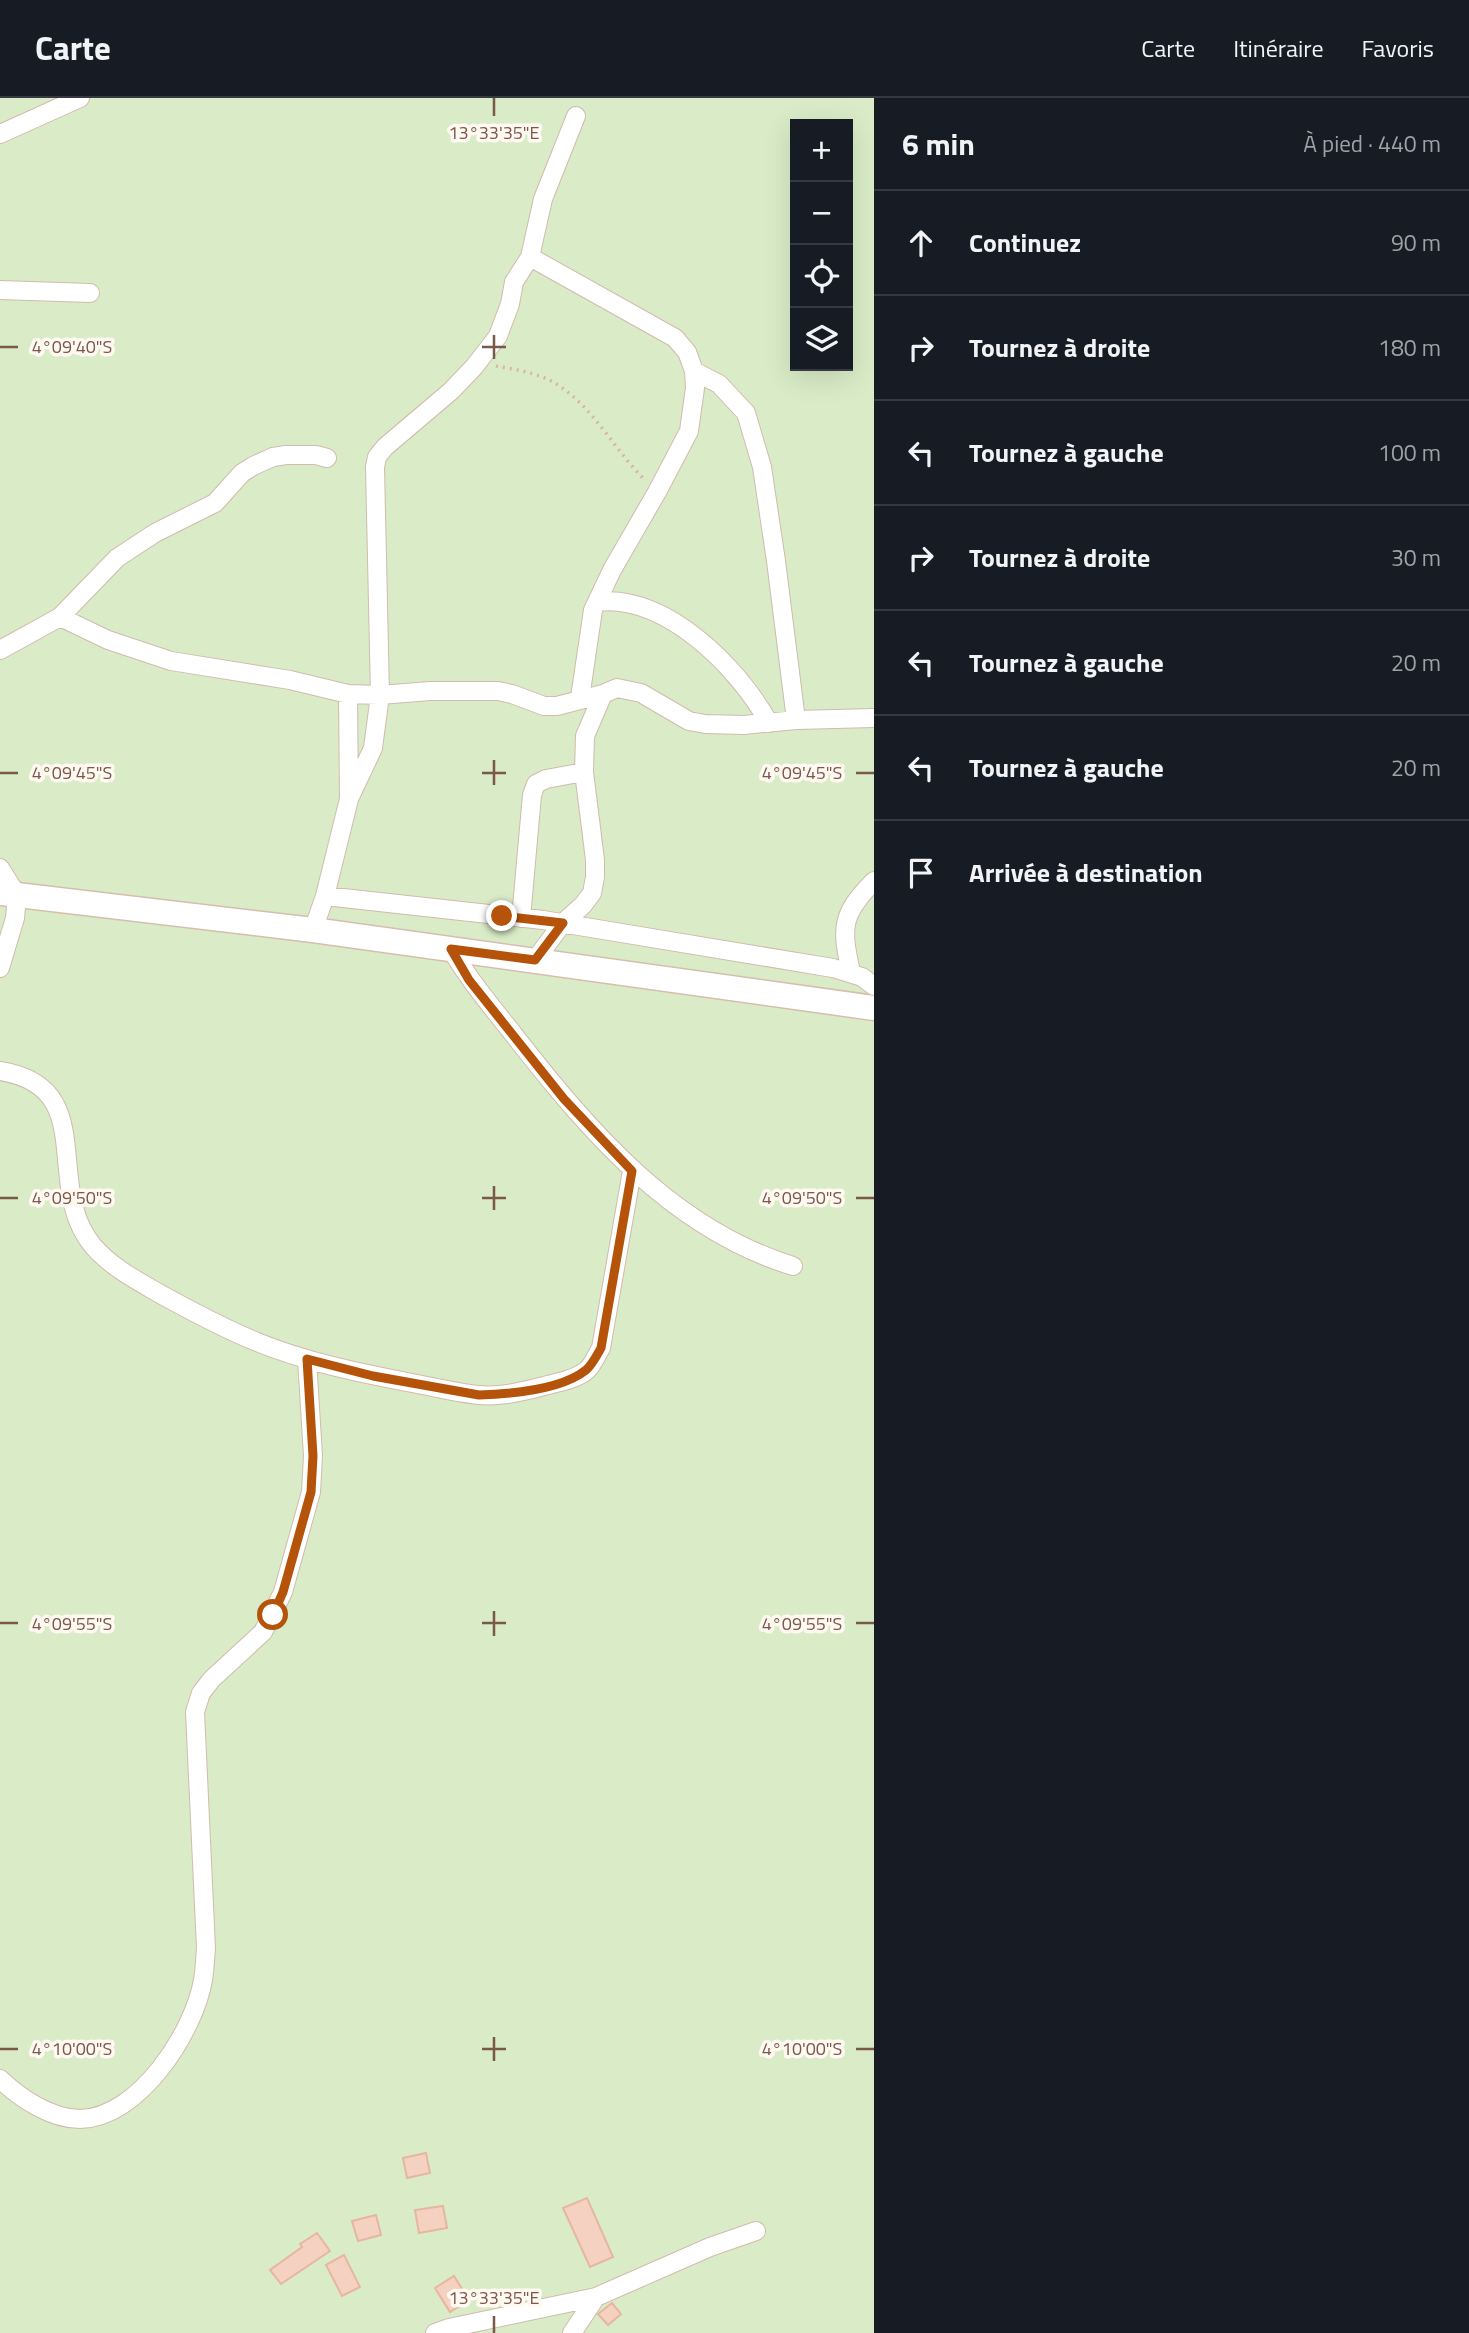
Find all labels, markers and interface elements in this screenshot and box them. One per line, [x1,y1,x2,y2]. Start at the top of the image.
text: Carte [35,23,111,73]
text: Carte [1141,30,1195,66]
text: Itinéraire [1233,30,1324,66]
text: Favoris [1362,30,1434,66]
text: 13°33'35"E [449,119,540,146]
map controls [790,119,853,371]
button: + [790,119,853,182]
text: 6 min [902,121,975,167]
text: À pied · 440 m [1303,126,1441,161]
button: − [790,182,853,245]
text: Continuez [969,223,1081,262]
icon: ahead [902,224,940,262]
text: 90 m [1391,225,1441,260]
button: locate [790,245,853,308]
button: layers [790,308,853,371]
text: Tournez à droite [969,328,1150,367]
icon: right [902,329,940,367]
text: 180 m [1378,330,1441,365]
text: 4°09'40"S [32,333,112,360]
text: Tournez à gauche [969,433,1164,472]
icon: left [902,434,940,472]
text: 100 m [1378,435,1441,470]
text: Tournez à droite [969,538,1150,577]
icon: right [902,539,940,577]
text: 30 m [1391,540,1441,575]
text: Tournez à gauche [969,643,1164,682]
icon: left [902,644,940,682]
text: 20 m [1391,645,1441,680]
text: Tournez à gauche [969,748,1164,787]
icon: left [902,749,940,787]
text: 20 m [1391,750,1441,785]
text: 4°09'45"S [32,759,112,786]
text: 4°09'45"S [762,759,842,786]
text: Arrivée à destination [969,853,1203,892]
icon: arrive [902,854,940,892]
route end [486,900,517,931]
text: 4°09'50"S [32,1184,112,1211]
text: 4°09'50"S [762,1184,842,1211]
route start [257,1599,288,1630]
text: 4°09'55"S [32,1610,112,1637]
text: 4°09'55"S [762,1610,842,1637]
text: 4°10'00"S [32,2035,112,2062]
text: 4°10'00"S [762,2035,842,2062]
text: 13°33'35"E [449,2284,540,2311]

